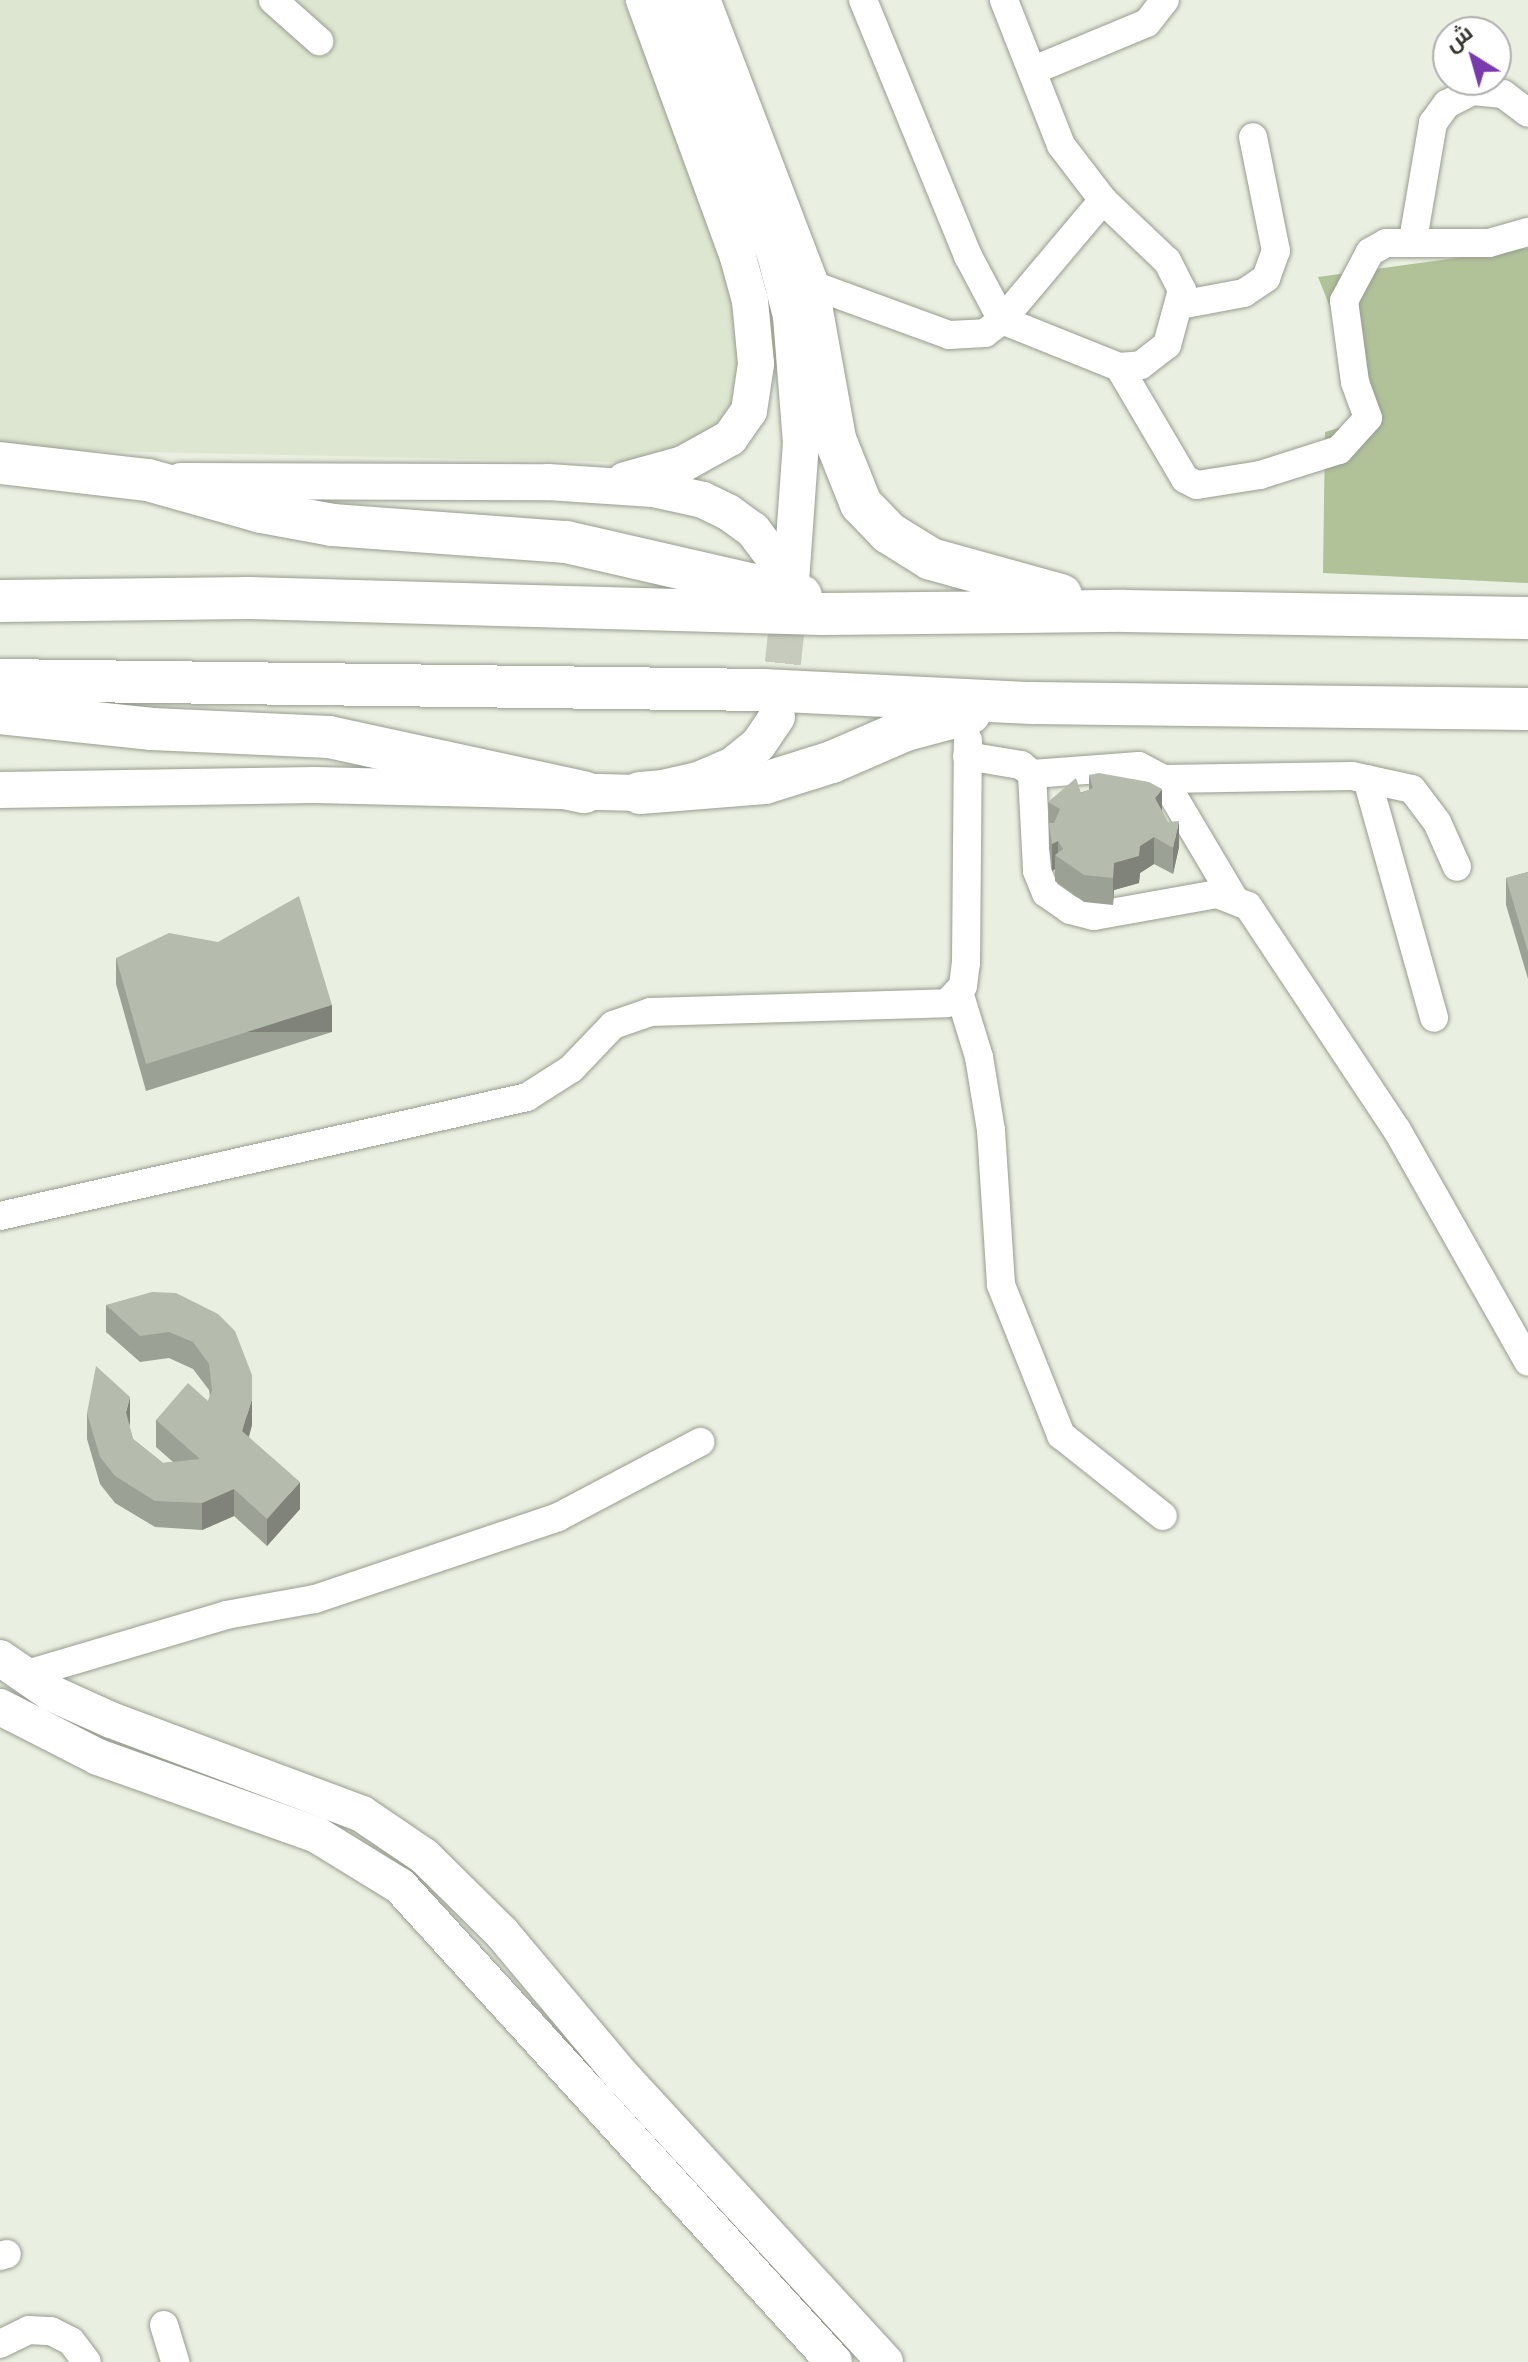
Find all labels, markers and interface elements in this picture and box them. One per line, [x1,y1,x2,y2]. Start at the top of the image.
north arrow [1432,16,1512,96]
text: ش [1440,20,1477,57]

